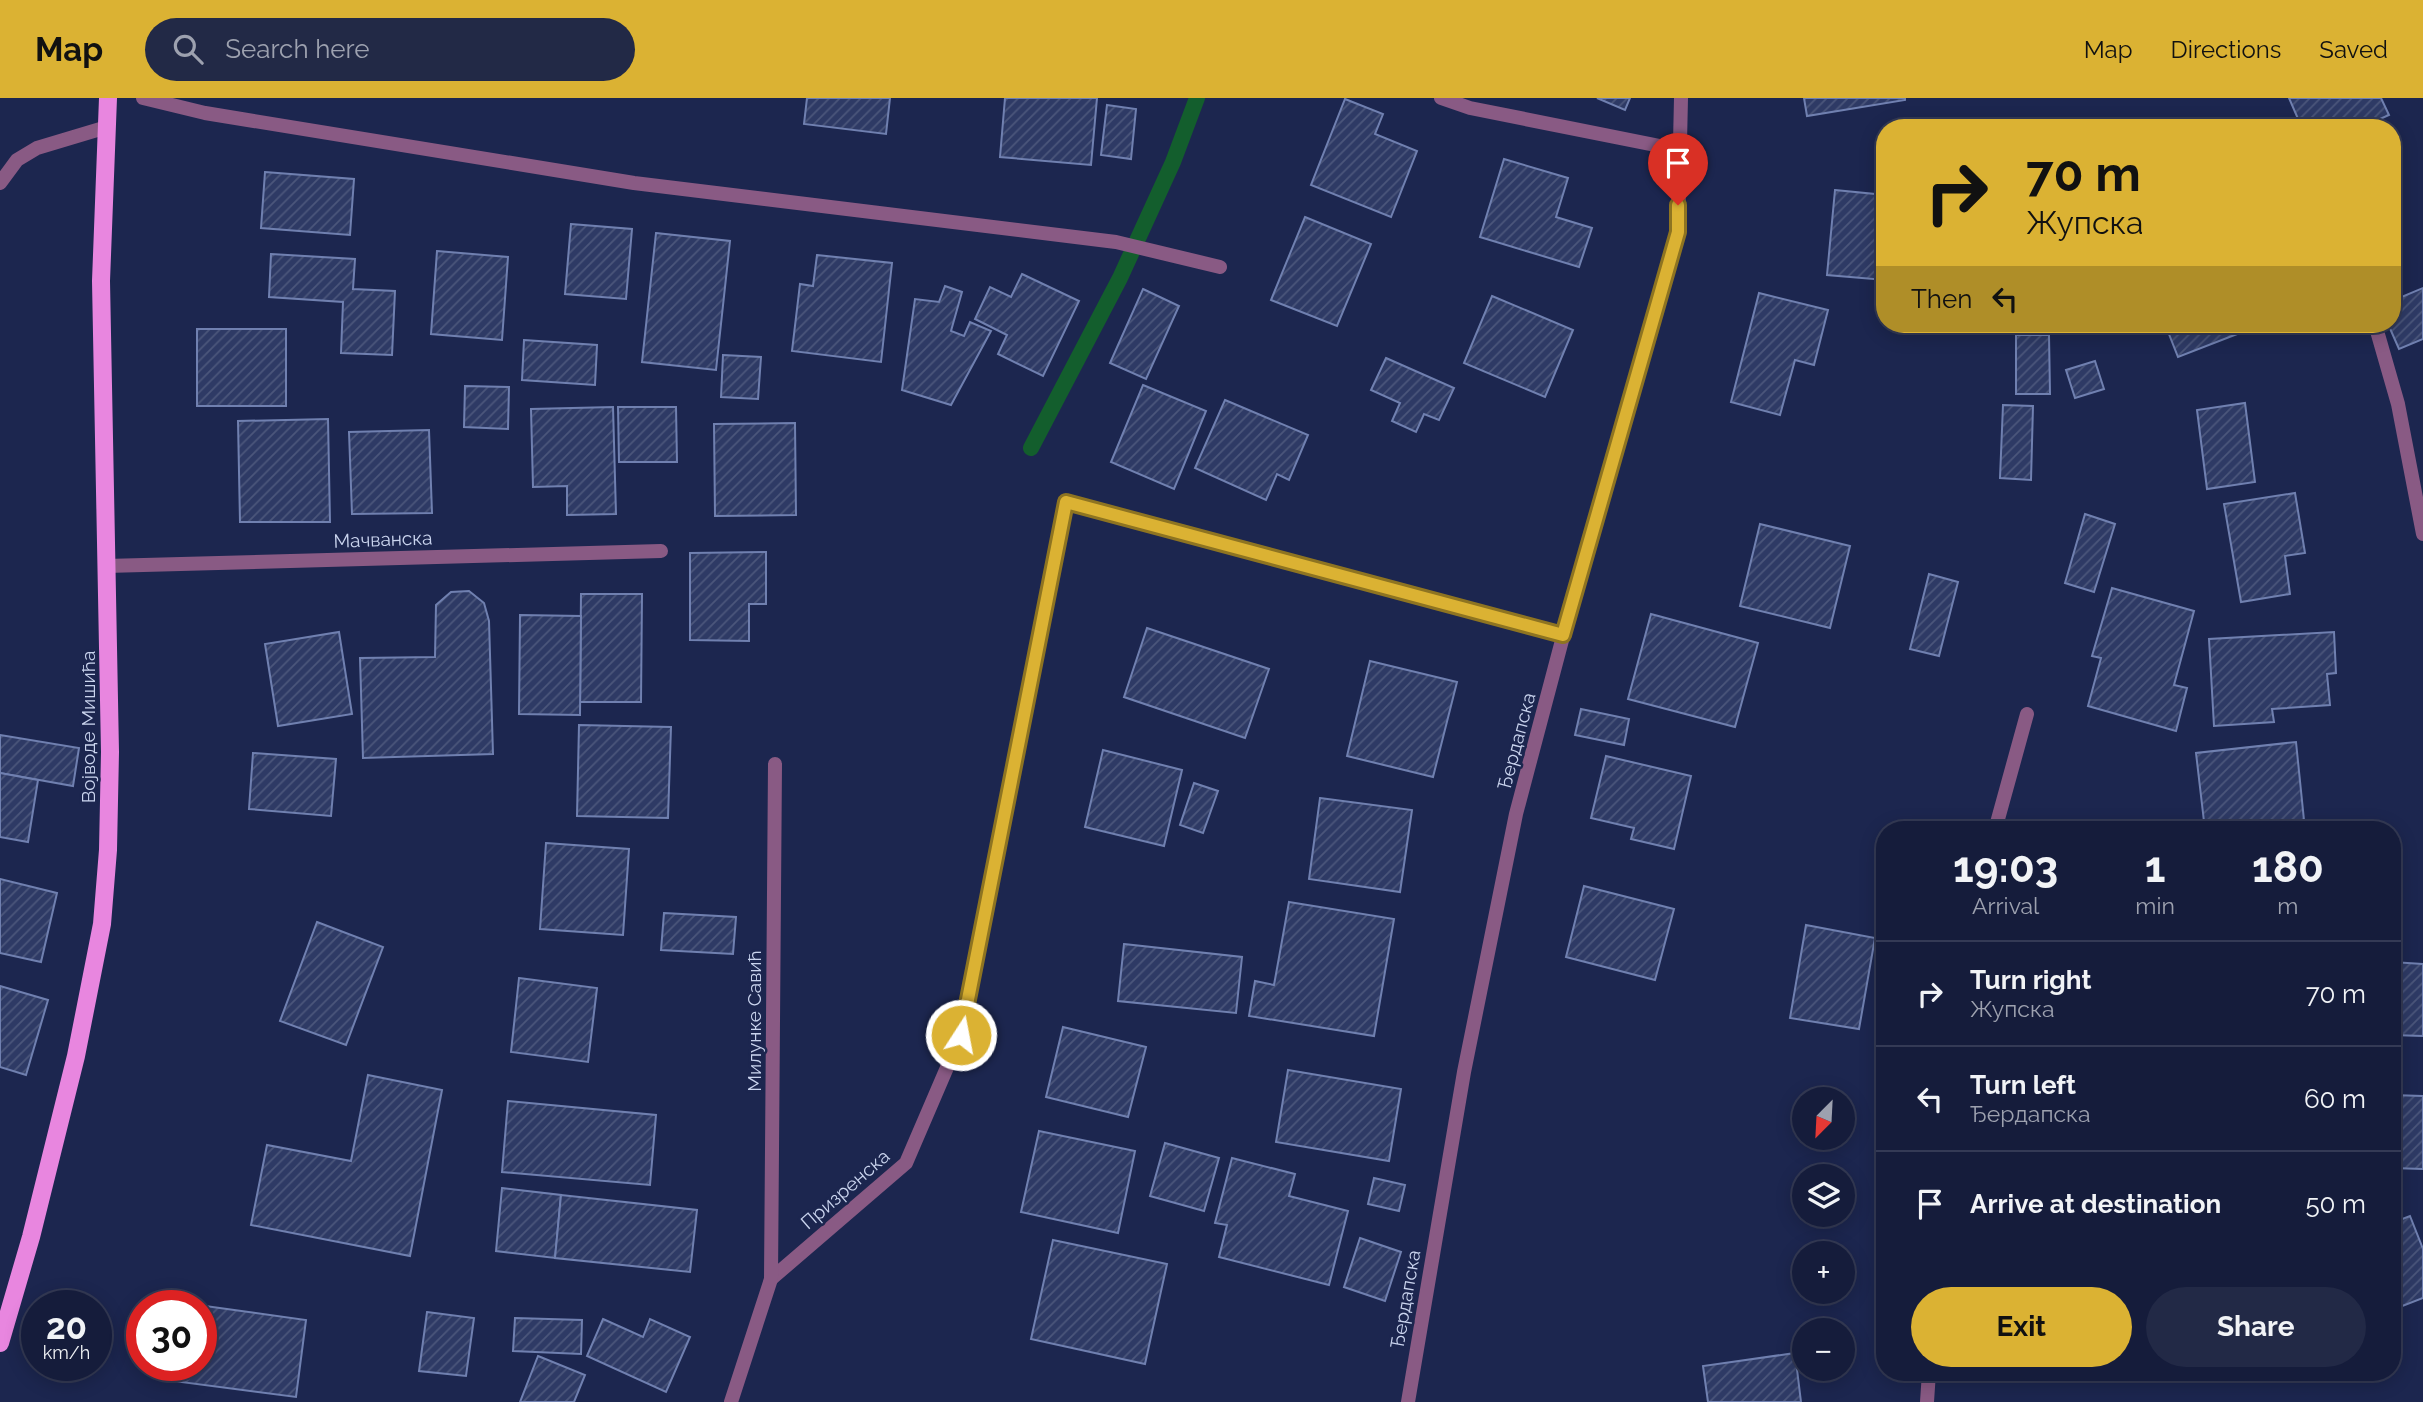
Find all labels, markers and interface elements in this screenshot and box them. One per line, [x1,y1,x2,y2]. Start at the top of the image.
search box [145,18,635,81]
text: Map [35,30,103,69]
icon: search [169,30,207,68]
text: Search here [225,34,370,64]
text: Map [2084,35,2133,64]
text: Directions [2171,35,2281,64]
text: Saved [2319,35,2388,64]
pin [1648,133,1708,205]
icon: arrive [1659,144,1697,182]
text: 70 m [2026,145,2141,202]
icon: right [1911,147,2002,238]
text: Жупска [2026,204,2143,241]
icon: left [1986,280,2024,318]
text: Then [1911,284,1972,314]
street label: Мачванска [333,526,433,552]
street label: Војводе Мишића [77,651,99,803]
street label: Ђердапска [1492,690,1540,792]
text: 19:03 [1953,843,2058,892]
text: 1 [2145,843,2165,892]
text: 180 [2252,843,2324,892]
text: Arrival [1972,892,2039,919]
text: min [2135,892,2175,919]
text: m [2277,892,2299,919]
street label: Милунке Савић [743,950,765,1092]
text: Turn right [1970,965,2091,995]
icon: right [1911,975,1949,1013]
text: 70 m [2306,979,2366,1009]
text: Жупска [1970,995,2054,1022]
position arrow [924,998,998,1072]
text: Turn left [1970,1070,2076,1100]
icon: left [1911,1080,1949,1118]
text: 60 m [2304,1084,2366,1114]
north arrow [1792,1087,1855,1150]
map controls [1792,1087,1855,1381]
text: Ђердапска [1970,1100,2091,1127]
street label: Призренска [796,1145,894,1233]
button: layers [1792,1164,1855,1227]
icon: arrive [1911,1185,1949,1223]
text: Arrive at destination [1970,1189,2221,1219]
text: 50 m [2305,1189,2366,1219]
button: + [1792,1241,1855,1304]
street label: Ђердапска [1386,1248,1424,1350]
button: Exit [1911,1287,2132,1367]
button: Share [2146,1287,2366,1367]
speed limit sign: 30 [126,1290,217,1381]
text: 20 [46,1306,87,1347]
button: − [1792,1318,1855,1381]
text: km/h [43,1342,90,1363]

